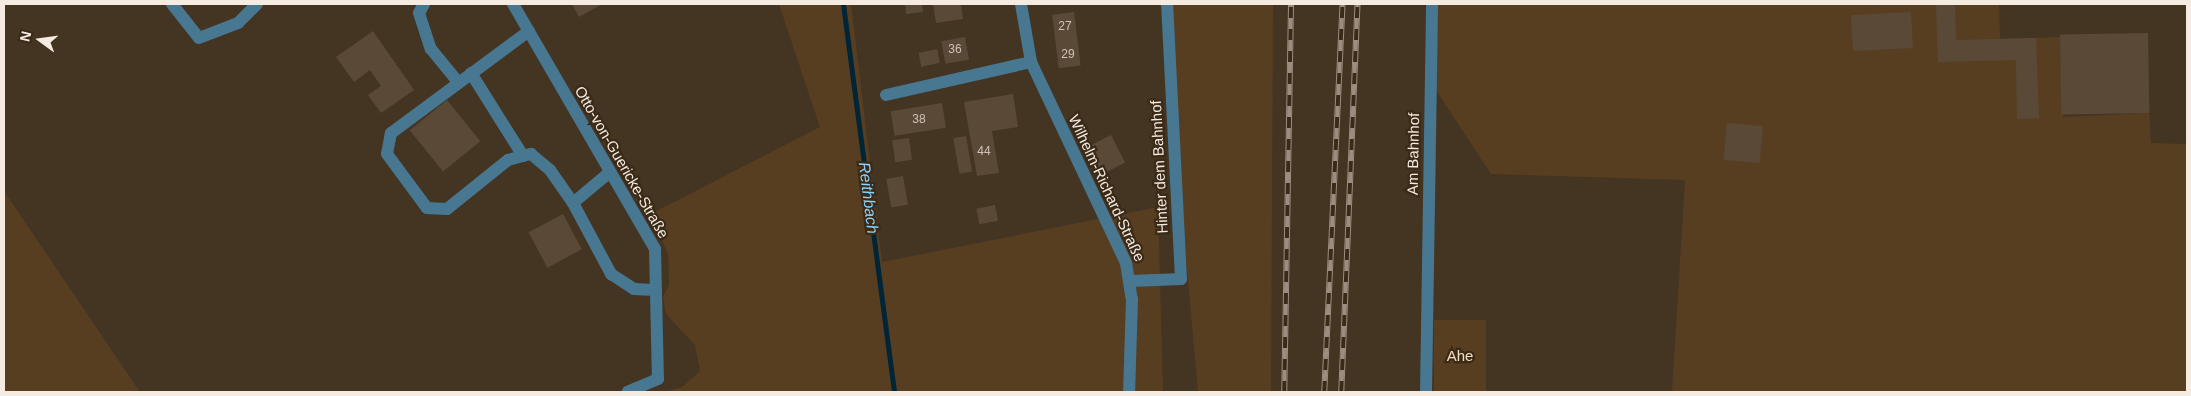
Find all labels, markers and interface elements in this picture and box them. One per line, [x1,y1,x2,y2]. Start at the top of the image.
north arrow [15,15,65,65]
house number: 27 [1058,20,1072,34]
text: N [16,30,34,43]
house number: 36 [948,43,962,57]
house number: 29 [1061,48,1075,62]
street label: Otto-von-Guericke-Straße [571,83,673,241]
street label: Hinter dem Bahnhof [1147,100,1171,234]
street label: Wilhelm-Richard-Straße [1065,112,1149,264]
house number: 38 [912,113,926,127]
street label: Am Bahnhof [1403,113,1423,195]
house number: 44 [977,145,991,159]
water label: Reithbach [854,161,882,235]
park label: Ahe [1447,347,1473,365]

